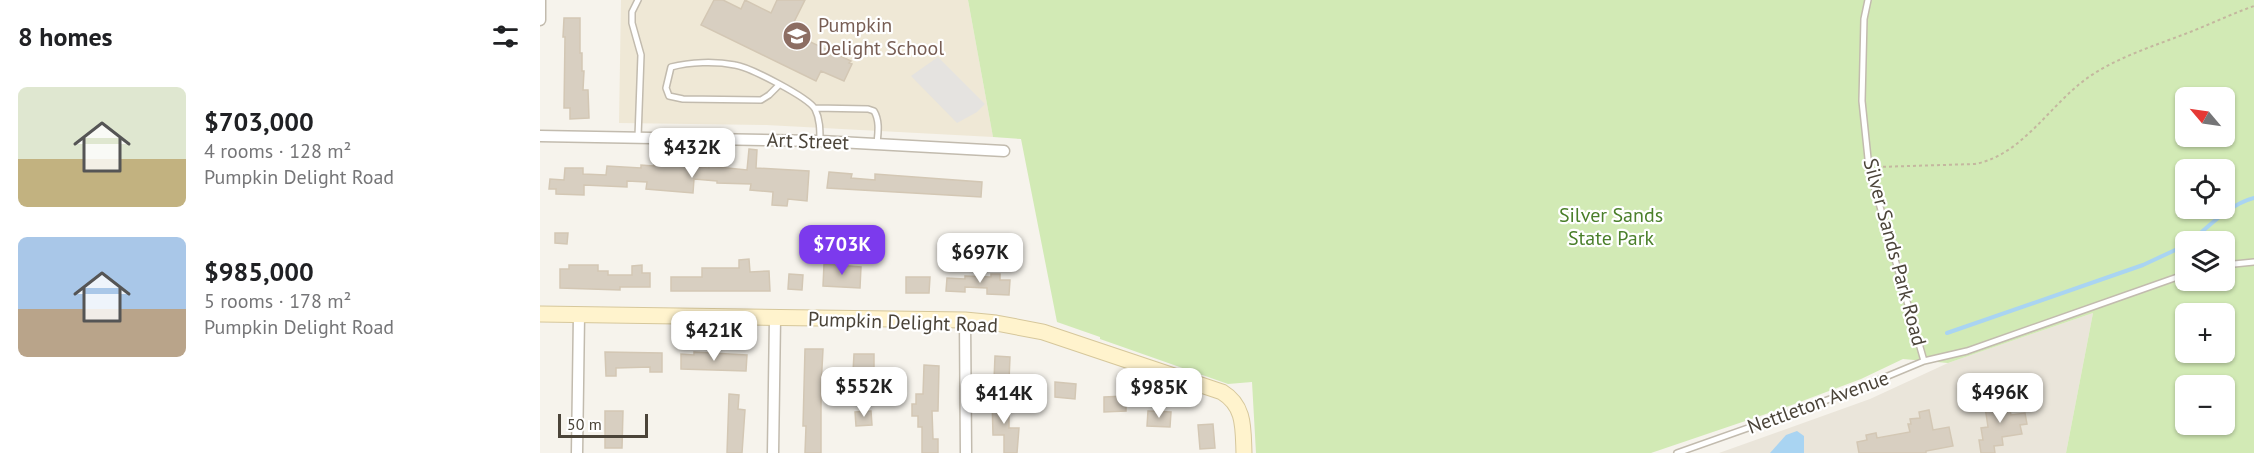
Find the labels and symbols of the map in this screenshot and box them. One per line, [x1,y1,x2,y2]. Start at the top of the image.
place label: Pumpkin Delight School [818,12,944,61]
school or university icon: Pumpkin Delight School [781,20,813,52]
north arrow [2175,87,2235,147]
street label: Art Street [766,127,850,155]
pin: $432K [650,128,734,179]
street label: Silver Sands Park Road [1857,155,1933,349]
park label: Silver Sands State Park [1559,202,1663,251]
pin: $703K [800,225,884,276]
pin: $697K [938,233,1022,284]
street label: Pumpkin Delight Road [808,306,998,338]
pin: $421K [672,311,756,362]
street label: Nettleton Avenue [1744,364,1892,440]
pin: $552K [822,367,906,418]
pin: $985K [1117,368,1201,419]
pin: $496K [1958,373,2042,424]
pin: $414K [962,374,1046,425]
scale bar [558,411,648,438]

